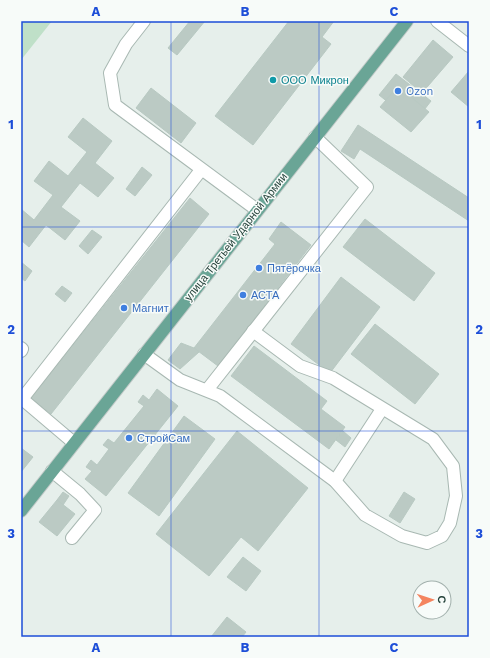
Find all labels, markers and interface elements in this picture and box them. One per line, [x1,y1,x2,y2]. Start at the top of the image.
text: A [92,4,101,19]
text: B [241,4,250,19]
text: C [390,4,399,19]
place label: ООО Микрон [281,74,349,87]
marker: ООО Микрон [268,75,278,85]
place label: Ozon [406,85,433,98]
marker: Ozon [393,86,403,96]
text: 1 [8,117,14,132]
text: 1 [476,117,482,132]
street label: улица Третьей Ударной Армии [182,170,290,304]
place label: Пятёрочка [267,262,322,275]
marker: Пятёрочка [254,263,264,273]
place label: АСТА [251,289,280,302]
marker: АСТА [238,290,248,300]
place label: Магнит [132,302,169,315]
marker: Магнит [119,303,129,313]
text: 2 [7,322,15,337]
text: 2 [475,322,483,337]
place label: СтройСам [137,432,190,445]
marker: СтройСам [124,433,134,443]
text: 3 [7,526,15,541]
text: 3 [475,526,483,541]
north arrow [412,580,452,620]
text: С [435,595,448,604]
text: A [92,640,101,655]
text: B [241,640,250,655]
text: C [390,640,399,655]

